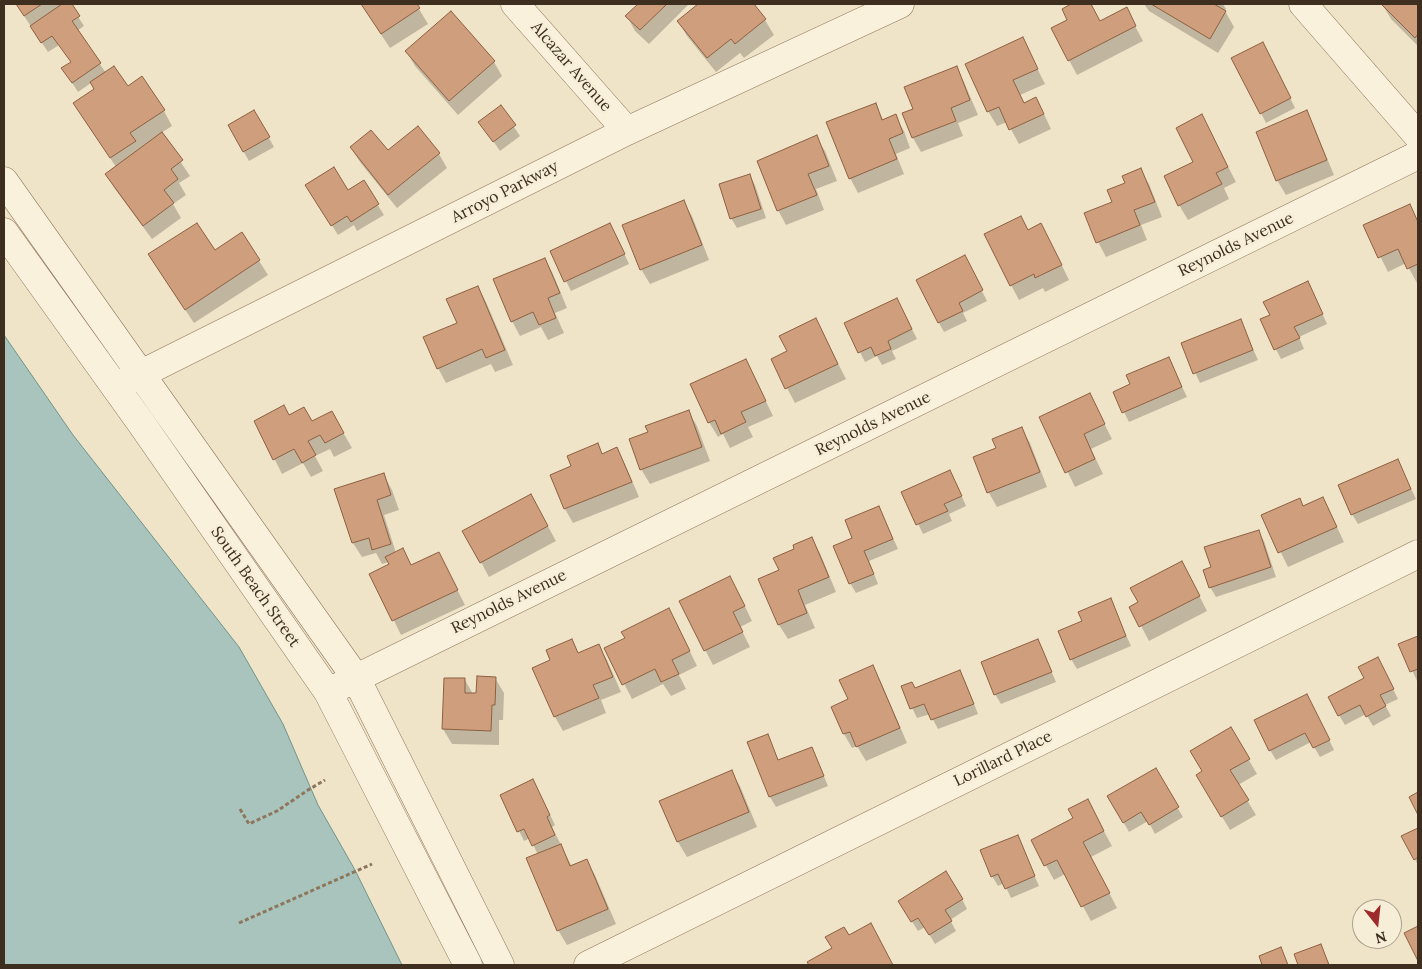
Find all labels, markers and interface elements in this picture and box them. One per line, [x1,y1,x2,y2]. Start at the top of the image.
street label: Alcazar Avenue [527,18,615,116]
street label: Arroyo Parkway [448,157,562,227]
street label: Reynolds Avenue [1175,209,1297,281]
street label: Reynolds Avenue [812,388,934,460]
street label: South Beach Street [206,523,304,651]
street label: Reynolds Avenue [448,566,570,638]
street label: Lorillard Place [951,727,1055,791]
north arrow [1352,899,1402,949]
text: N [1373,927,1389,948]

